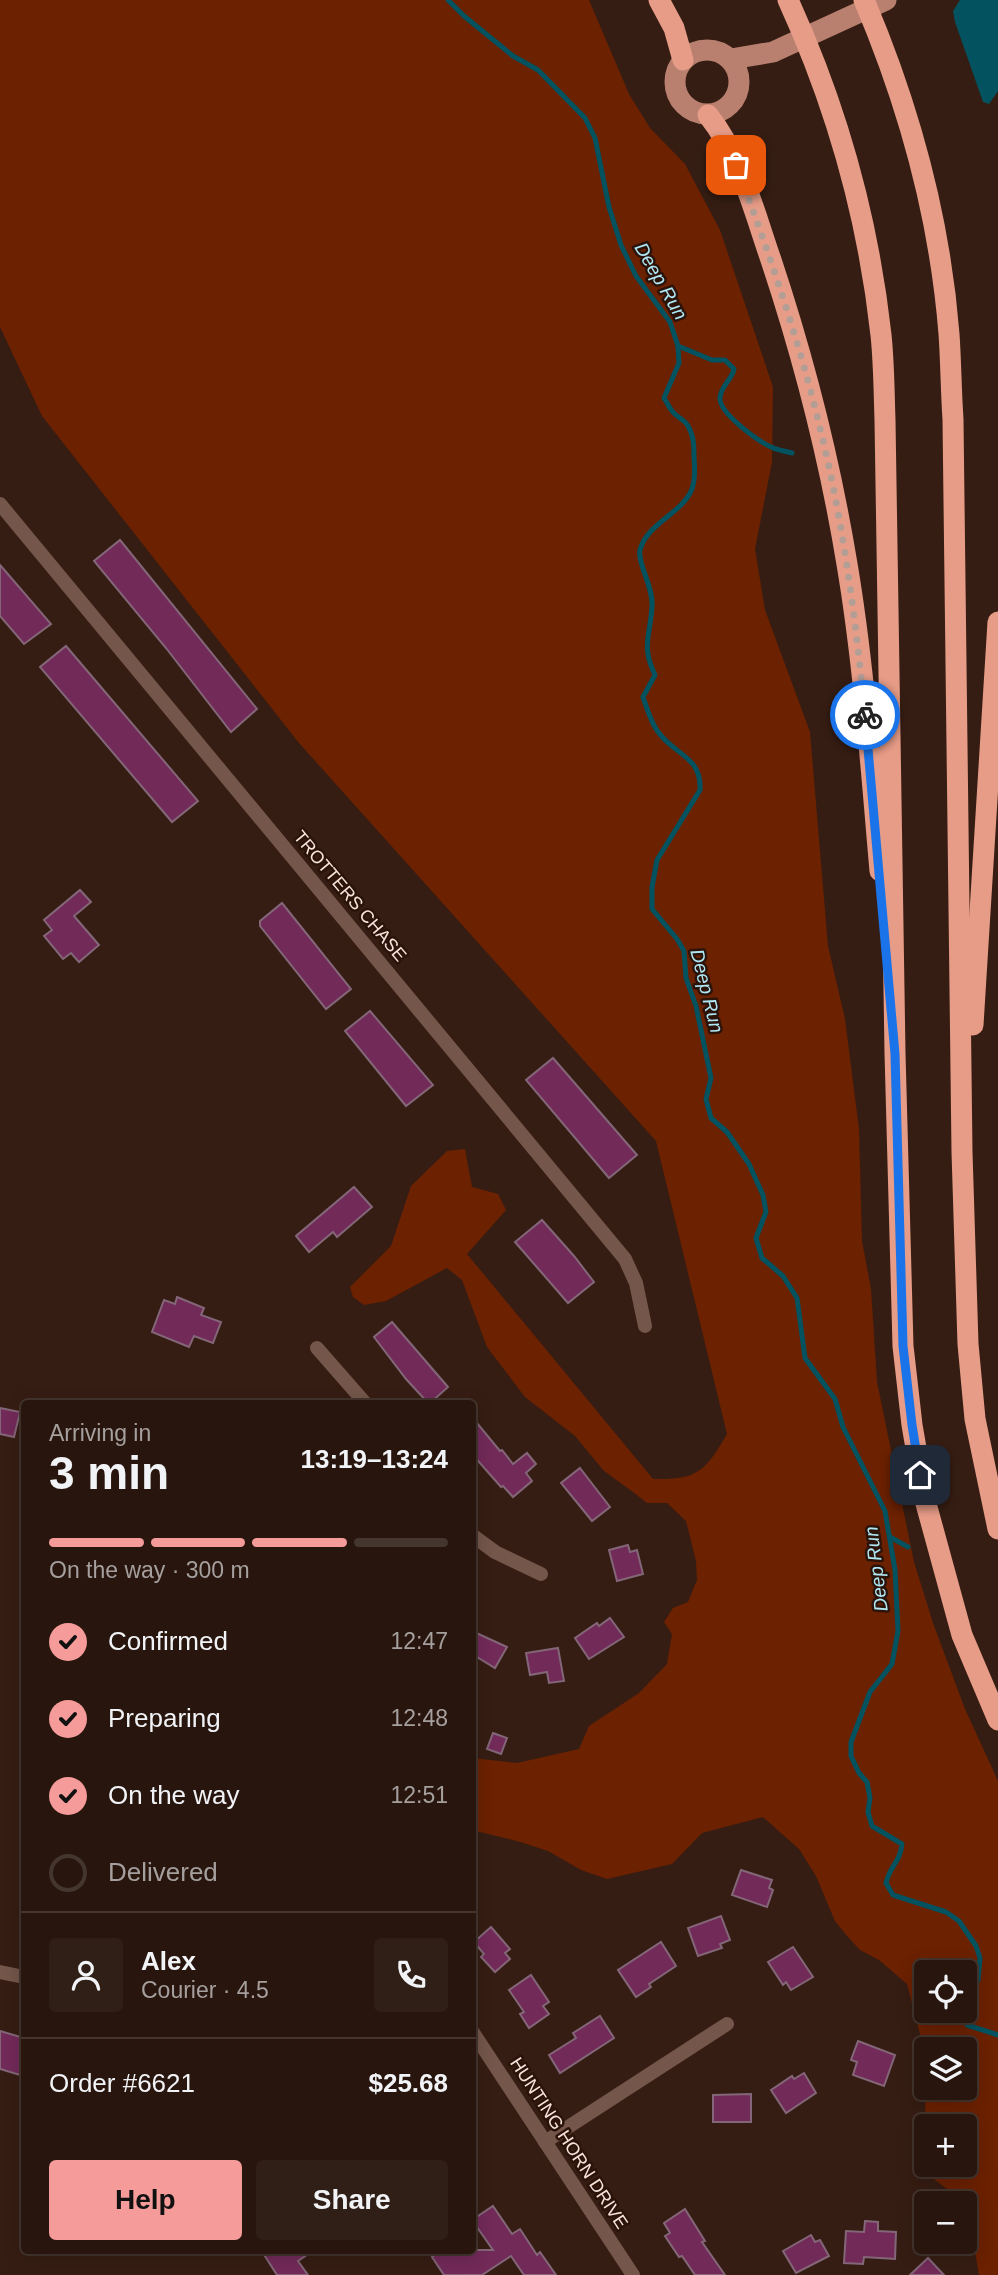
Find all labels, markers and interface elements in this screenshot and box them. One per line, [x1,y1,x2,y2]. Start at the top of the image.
pin [706,135,766,195]
icon: bag [717,146,755,184]
water label: Deep Run [631,239,691,323]
courier [830,680,900,750]
icon: bike [846,696,884,734]
street label: TROTTERS CHASE [290,827,410,965]
water label: Deep Run [686,947,728,1035]
text: Arriving in [49,1420,151,1446]
text: 13:19–13:24 [301,1444,448,1474]
pin [890,1445,950,1505]
text: 3 min [49,1447,169,1499]
icon: home [901,1456,939,1494]
water label: Deep Run [860,1525,892,1613]
text: On the way · 300 m [49,1557,250,1583]
icon: check [49,1623,87,1661]
text: Confirmed [108,1626,228,1656]
text: 12:47 [390,1628,448,1654]
icon: check [49,1700,87,1738]
text: Preparing [108,1703,221,1733]
text: 12:48 [390,1705,448,1731]
icon: check [49,1777,87,1815]
text: On the way [108,1780,240,1810]
text: 12:51 [390,1782,448,1808]
text: Delivered [108,1857,218,1887]
button: person [49,1938,123,2012]
button: phone [374,1938,448,2012]
text: Alex [141,1946,196,1976]
map controls [914,1960,977,2254]
button: locate [914,1960,977,2023]
text: Courier · 4.5 [141,1977,269,2003]
button: layers [914,2037,977,2100]
street label: HUNTING HORN DRIVE [506,2054,632,2232]
text: Order #6621 [49,2068,195,2098]
text: $25.68 [368,2068,448,2098]
button: + [914,2114,977,2177]
button: Help [49,2160,242,2240]
button: Share [256,2160,448,2240]
button: − [914,2191,977,2254]

